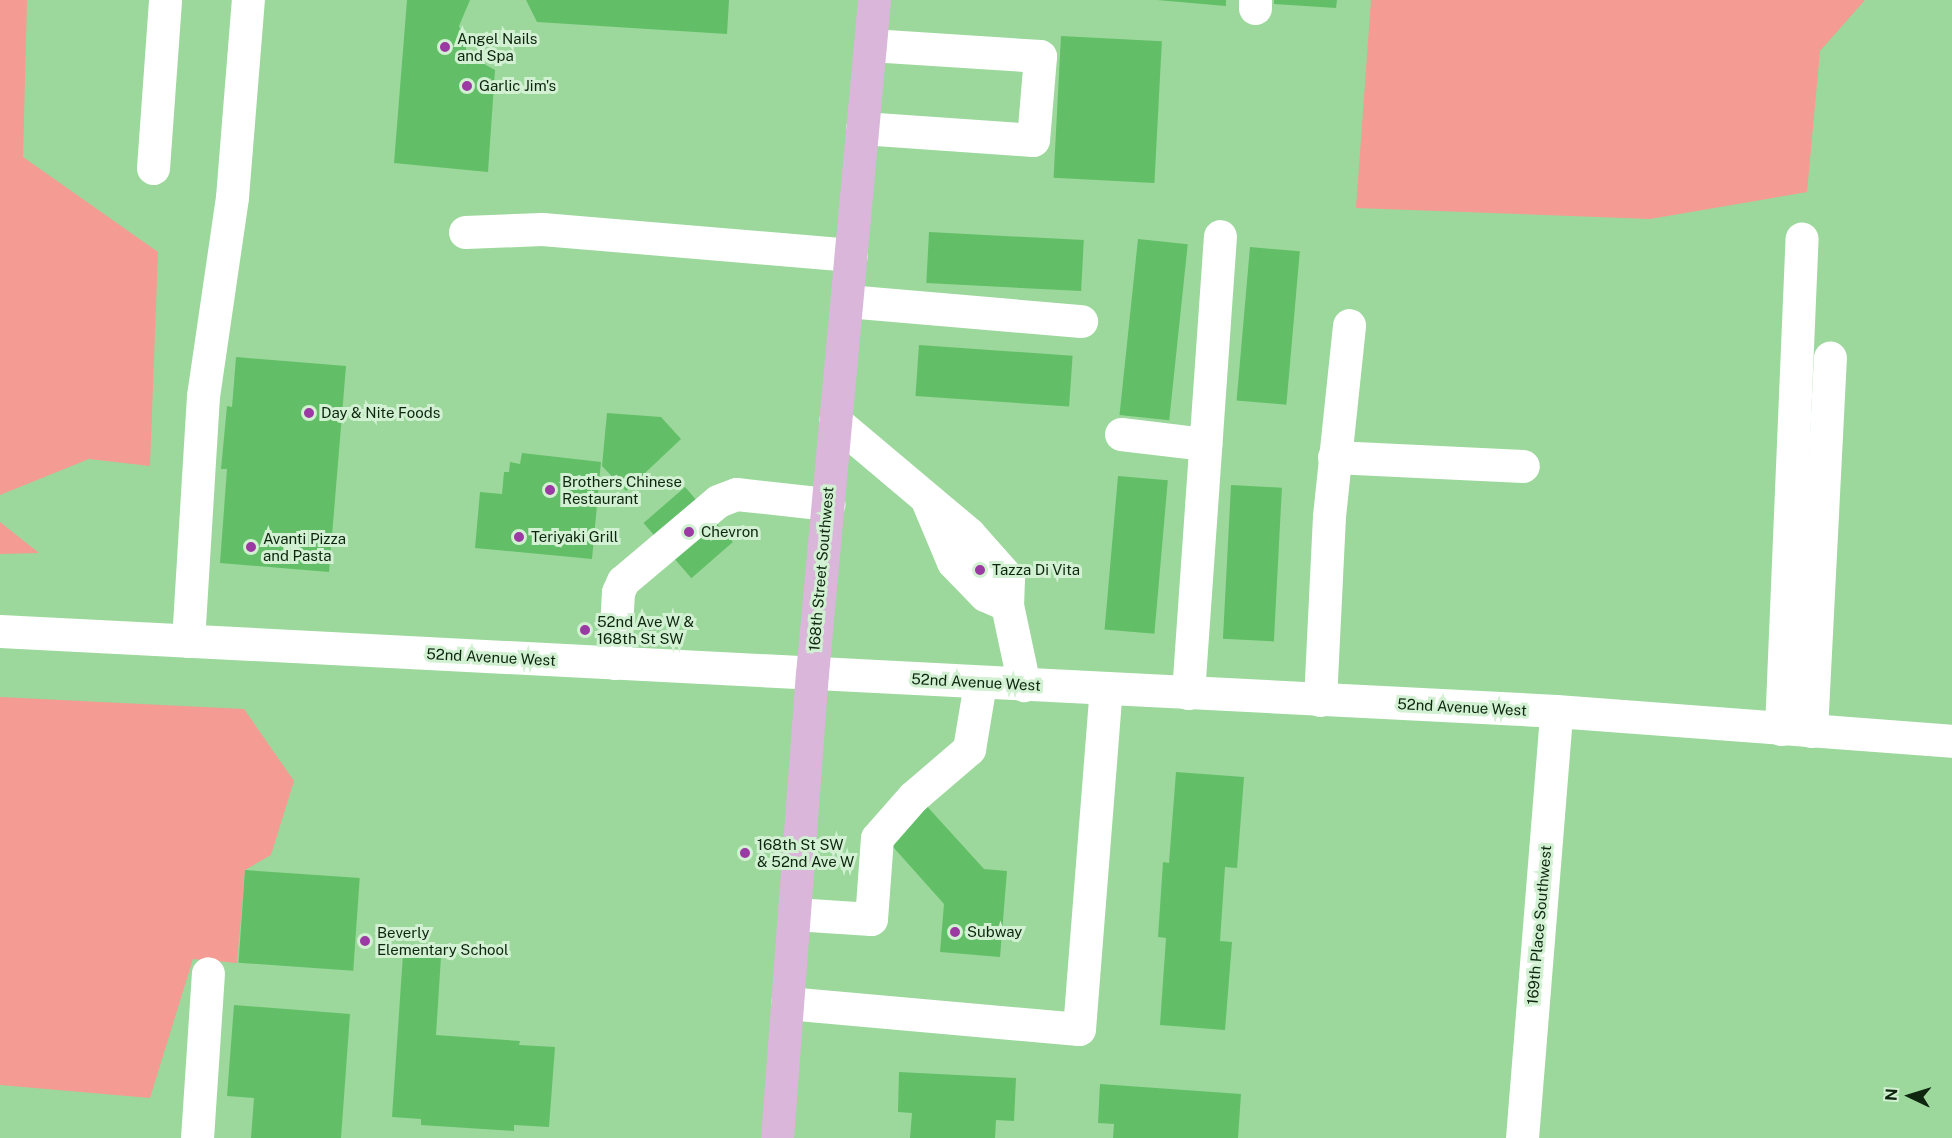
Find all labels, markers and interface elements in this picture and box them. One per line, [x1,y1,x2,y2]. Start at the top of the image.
place label: Angel Nails and Spa [457,29,537,64]
marker: Angel Nails and Spa [438,40,452,54]
place label: Garlic Jim's [479,77,556,95]
marker: Garlic Jim's [460,79,474,93]
place label: Day & Nite Foods [321,404,440,422]
marker: Day & Nite Foods [302,406,316,420]
place label: Brothers Chinese Restaurant [562,472,682,507]
marker: Brothers Chinese Restaurant [543,483,557,497]
street label: 168th Street Southwest [805,486,837,652]
place label: Chevron [701,523,759,541]
marker: Chevron [682,525,696,539]
place label: Teriyaki Grill [531,528,618,546]
place label: Avanti Pizza and Pasta [263,529,346,564]
marker: Teriyaki Grill [512,530,526,544]
marker: Avanti Pizza and Pasta [244,540,258,554]
place label: Tazza Di Vita [992,561,1081,579]
marker: Tazza Di Vita [973,563,987,577]
place label: 52nd Ave W & 168th St SW [597,612,695,647]
marker: 52nd Ave W & 168th St SW [578,623,592,637]
street label: 52nd Avenue West [425,645,557,669]
street label: 52nd Avenue West [910,670,1042,694]
street label: 52nd Avenue West [1396,695,1528,719]
place label: 168th St SW & 52nd Ave W [757,835,855,870]
street label: 169th Place Southwest [1523,844,1555,1006]
marker: 168th St SW & 52nd Ave W [738,846,752,860]
place label: Beverly Elementary School [377,923,509,958]
place label: Subway [967,923,1022,941]
marker: Subway [948,925,962,939]
marker: Beverly Elementary School [358,934,372,948]
north arrow [1880,1066,1940,1126]
text: N [1882,1088,1901,1102]

